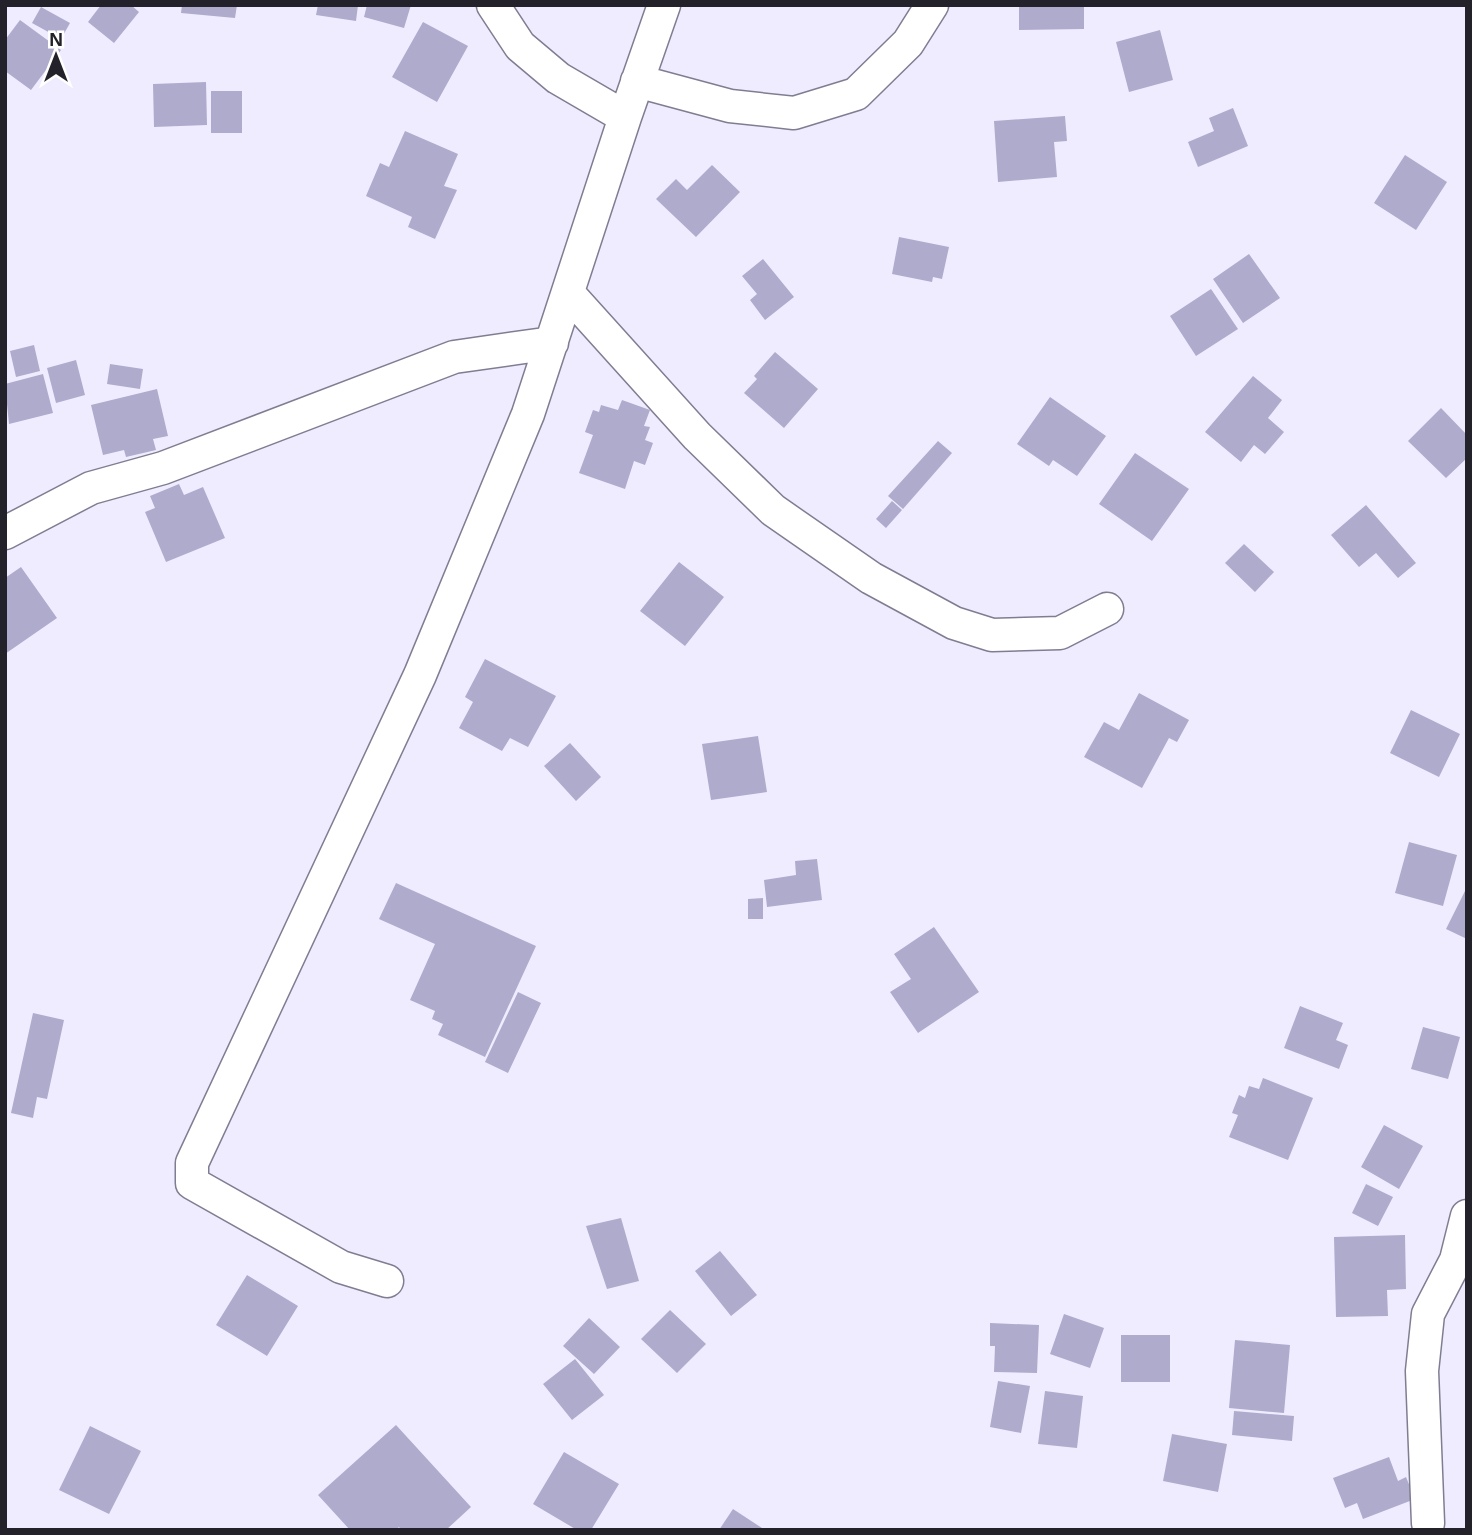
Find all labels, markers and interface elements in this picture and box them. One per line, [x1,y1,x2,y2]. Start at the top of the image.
north arrow [21,21,91,91]
text: N [49,29,63,50]

